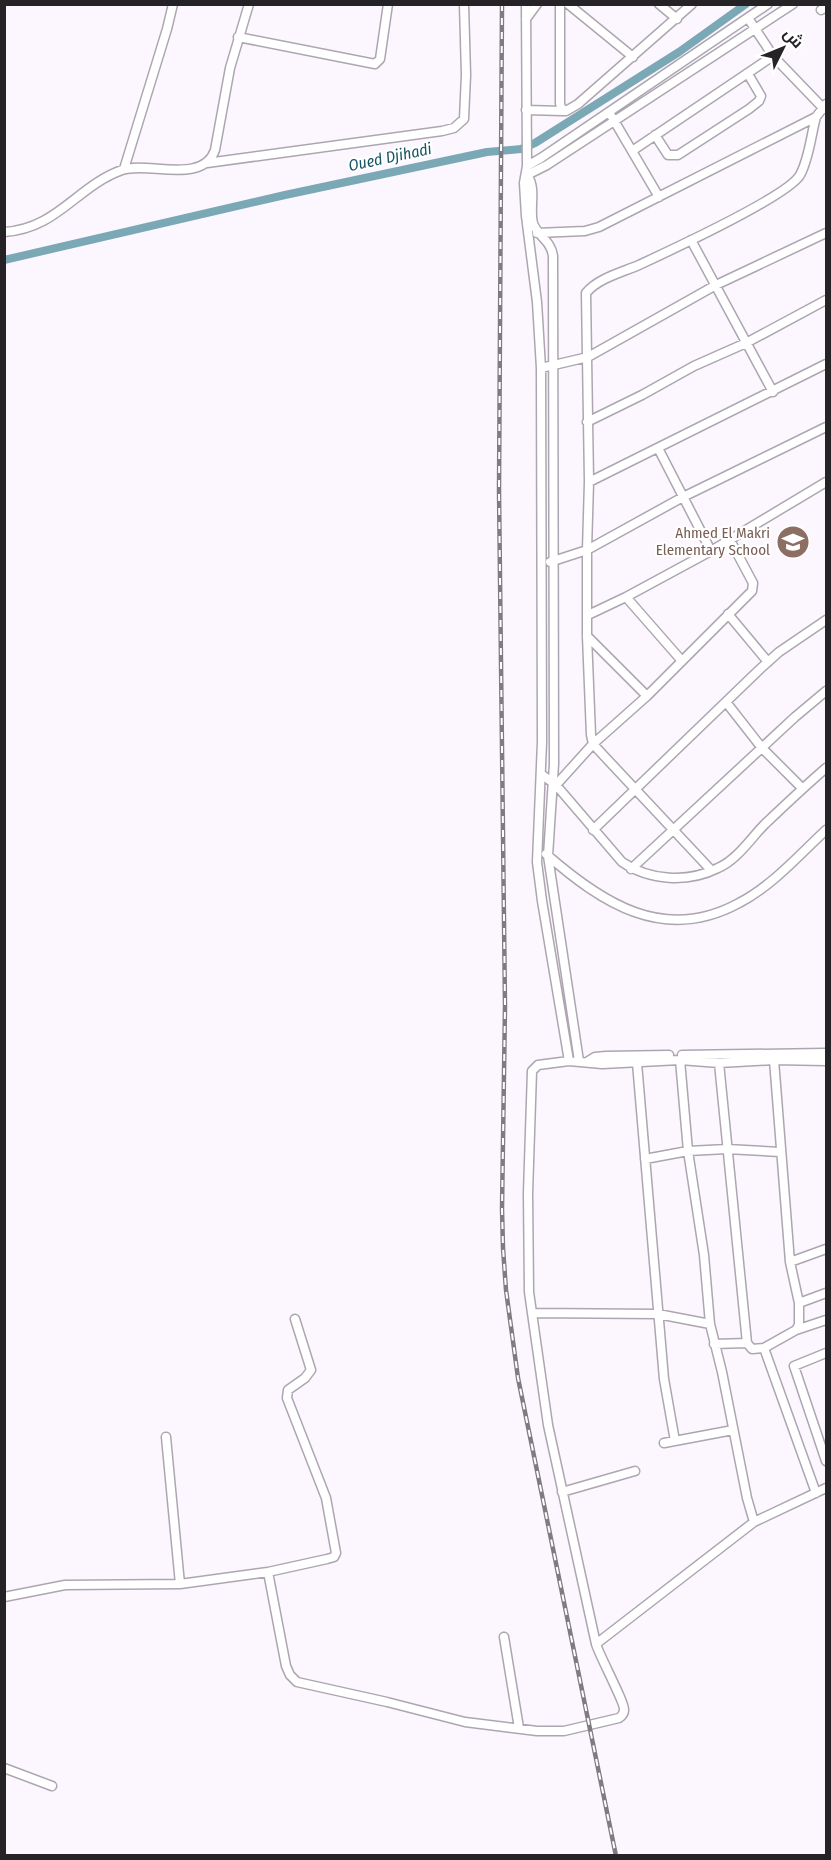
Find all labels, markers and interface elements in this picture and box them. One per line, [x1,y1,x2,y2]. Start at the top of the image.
north arrow [753,18,813,78]
text: ش [780,24,808,52]
water label: Oued Djihadi [347,139,433,175]
place label: Ahmed El Makri Elementary School [656,524,770,559]
school or university icon: Ahmed El Makri Elementary School [775,524,811,560]

